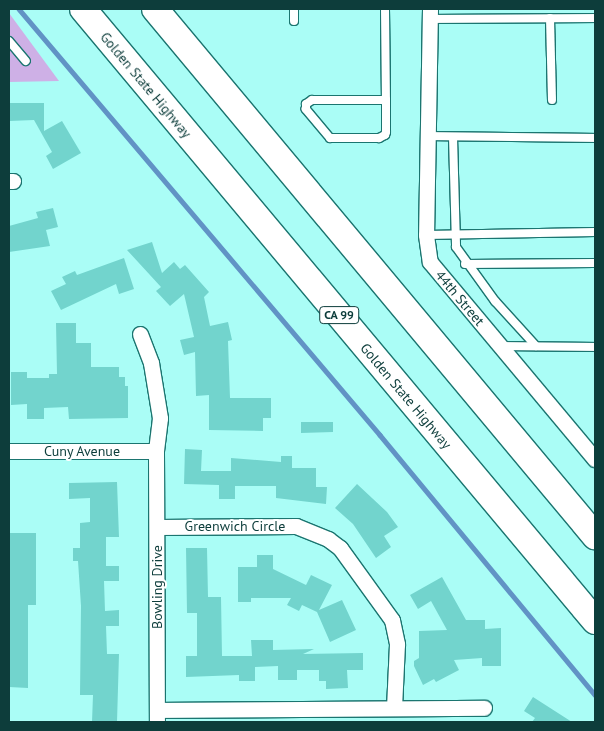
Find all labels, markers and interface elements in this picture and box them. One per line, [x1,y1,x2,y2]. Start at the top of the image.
street label: Golden State Highway [97,29,195,141]
street label: 44th Street [432,267,488,329]
road number: CA 99 [318,306,360,324]
street label: Golden State Highway [357,340,455,452]
street label: Cuny Avenue [44,443,120,459]
street label: Greenwich Circle [185,518,285,534]
street label: Bowling Drive [149,545,165,629]

